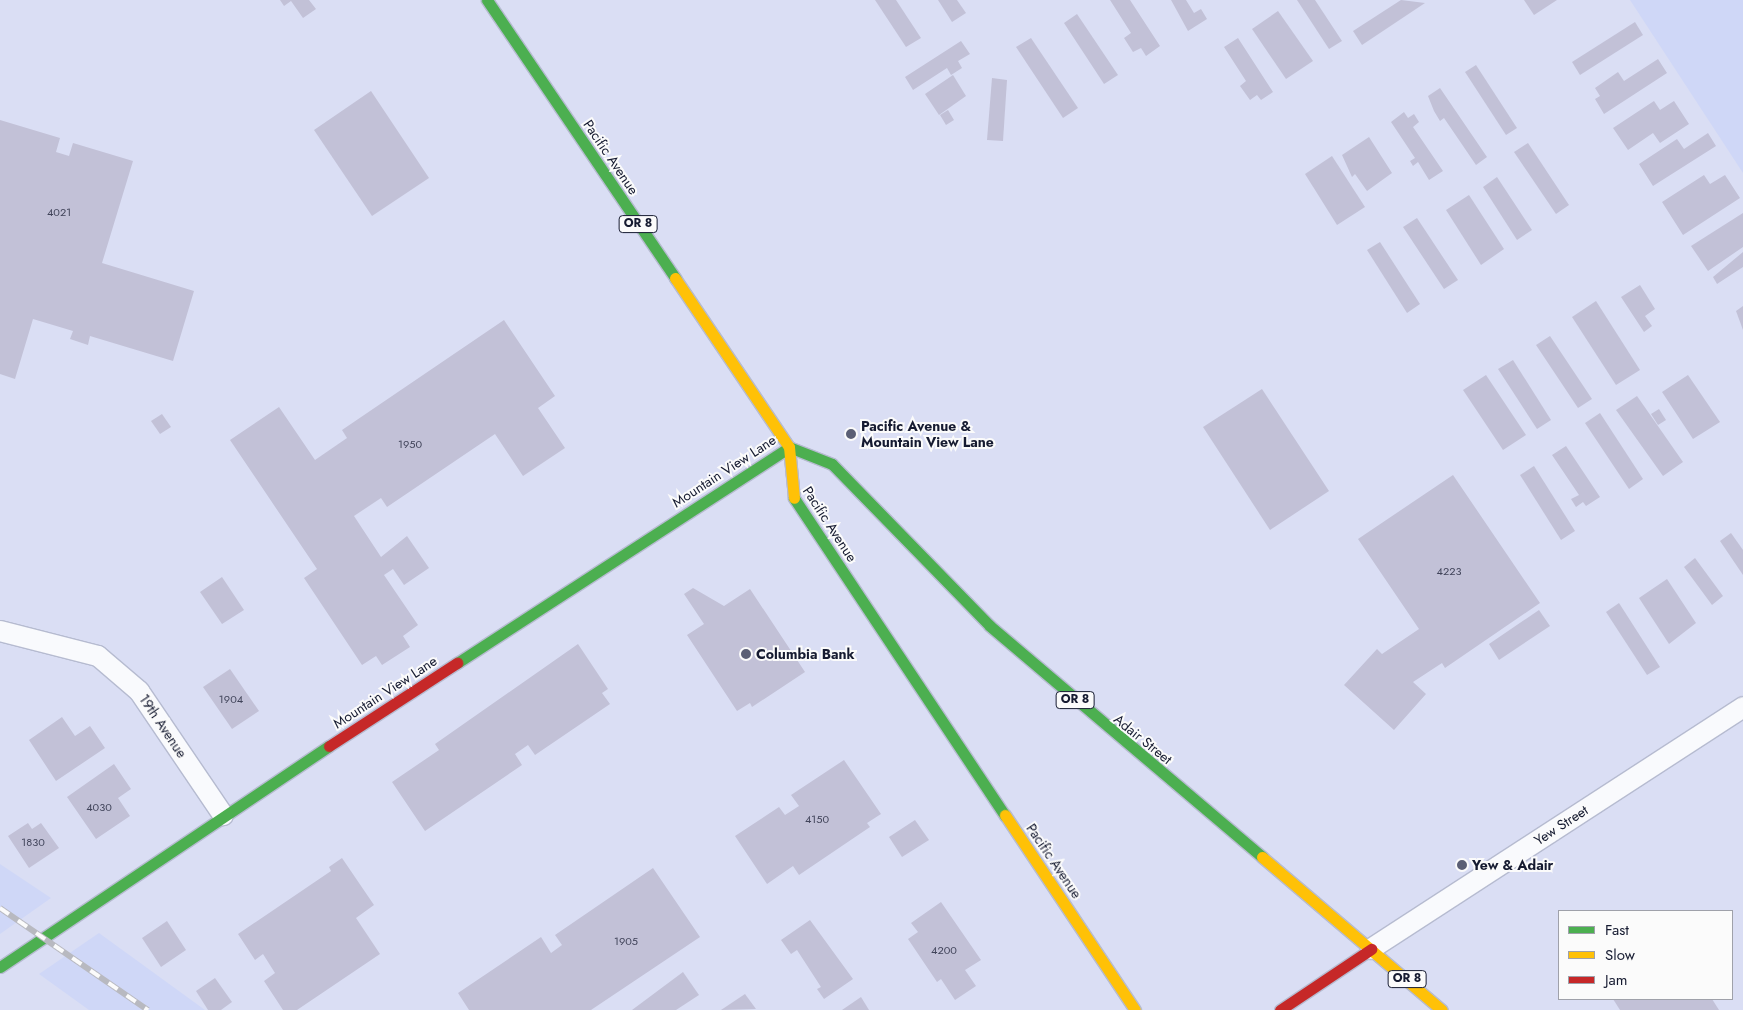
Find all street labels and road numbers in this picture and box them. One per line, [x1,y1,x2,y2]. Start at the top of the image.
street label: Pacific Avenue [580,116,642,198]
road number: OR 8 [618,214,658,233]
street label: Mountain View Lane [669,431,779,511]
street label: Pacific Avenue [799,483,861,565]
street label: Mountain View Lane [330,652,440,732]
road number: OR 8 [1055,690,1095,710]
street label: 19th Avenue [136,691,190,761]
street label: Adair Street [1111,710,1175,768]
street label: Yew Street [1531,801,1591,849]
street label: Pacific Avenue [1023,820,1085,902]
road number: OR 8 [1387,970,1427,989]

